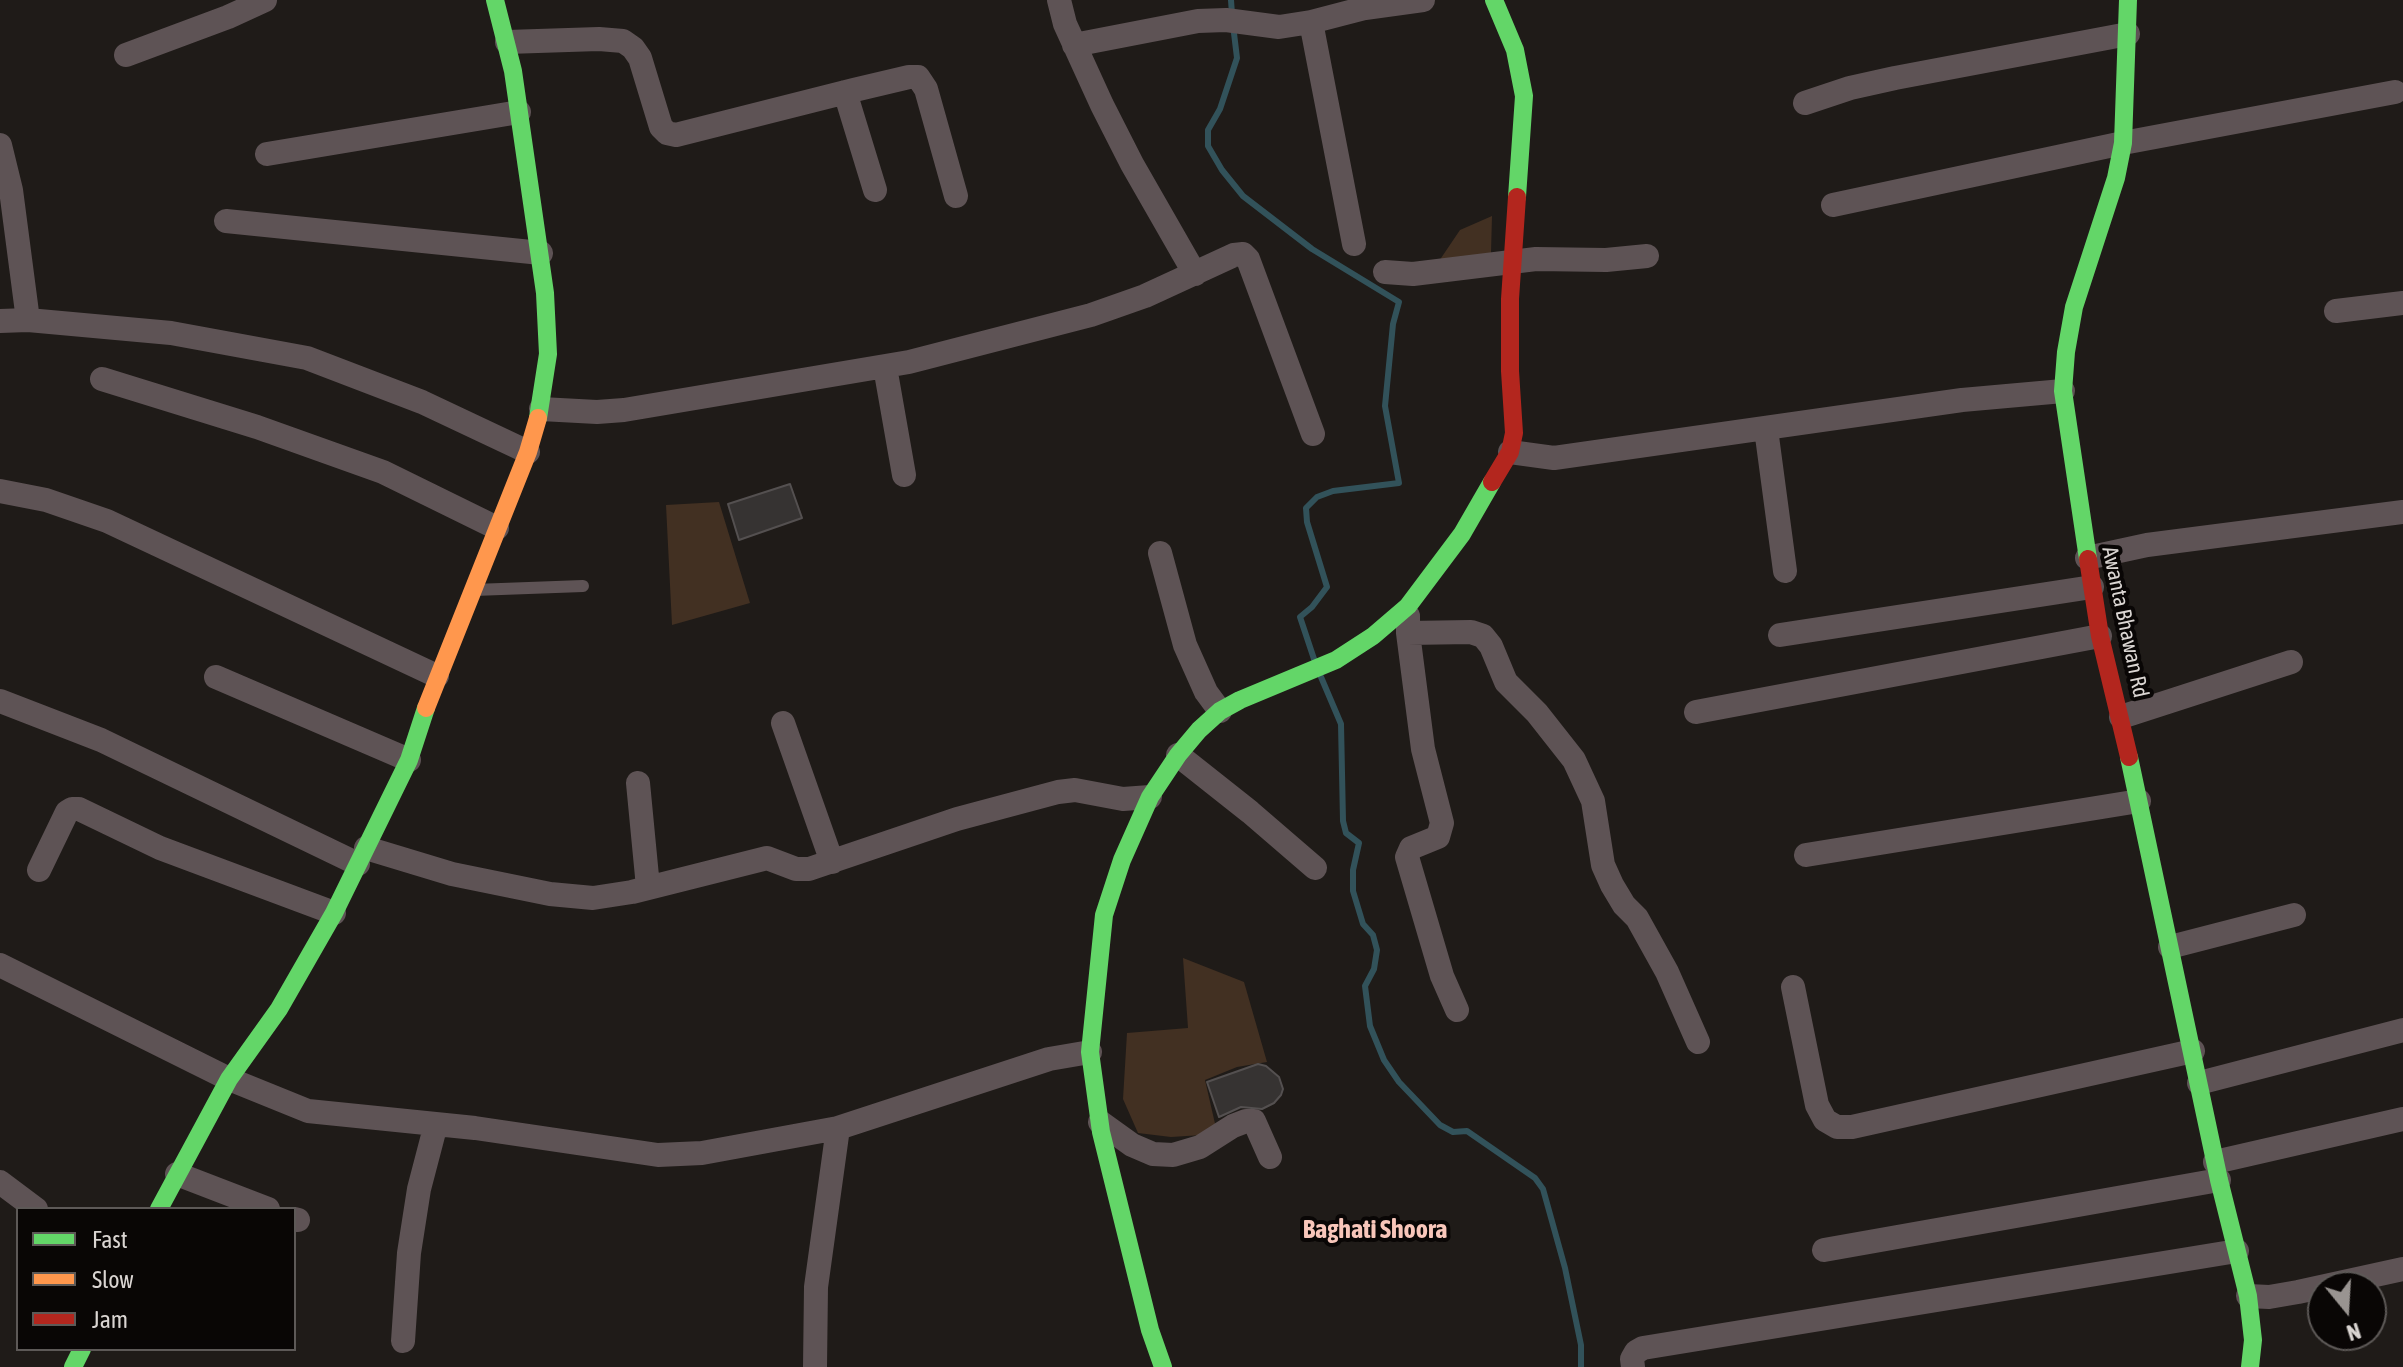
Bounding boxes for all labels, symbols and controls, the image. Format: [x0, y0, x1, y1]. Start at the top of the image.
street label: Awanta Bhawan Rd [2096, 544, 2154, 700]
legend [16, 1207, 296, 1351]
district label: Baghati Shoora [1303, 1214, 1447, 1246]
text: Fast [92, 1226, 128, 1253]
text: Slow [92, 1266, 134, 1293]
north arrow [2307, 1271, 2387, 1351]
text: Jam [92, 1306, 128, 1333]
text: N [2344, 1318, 2364, 1346]

